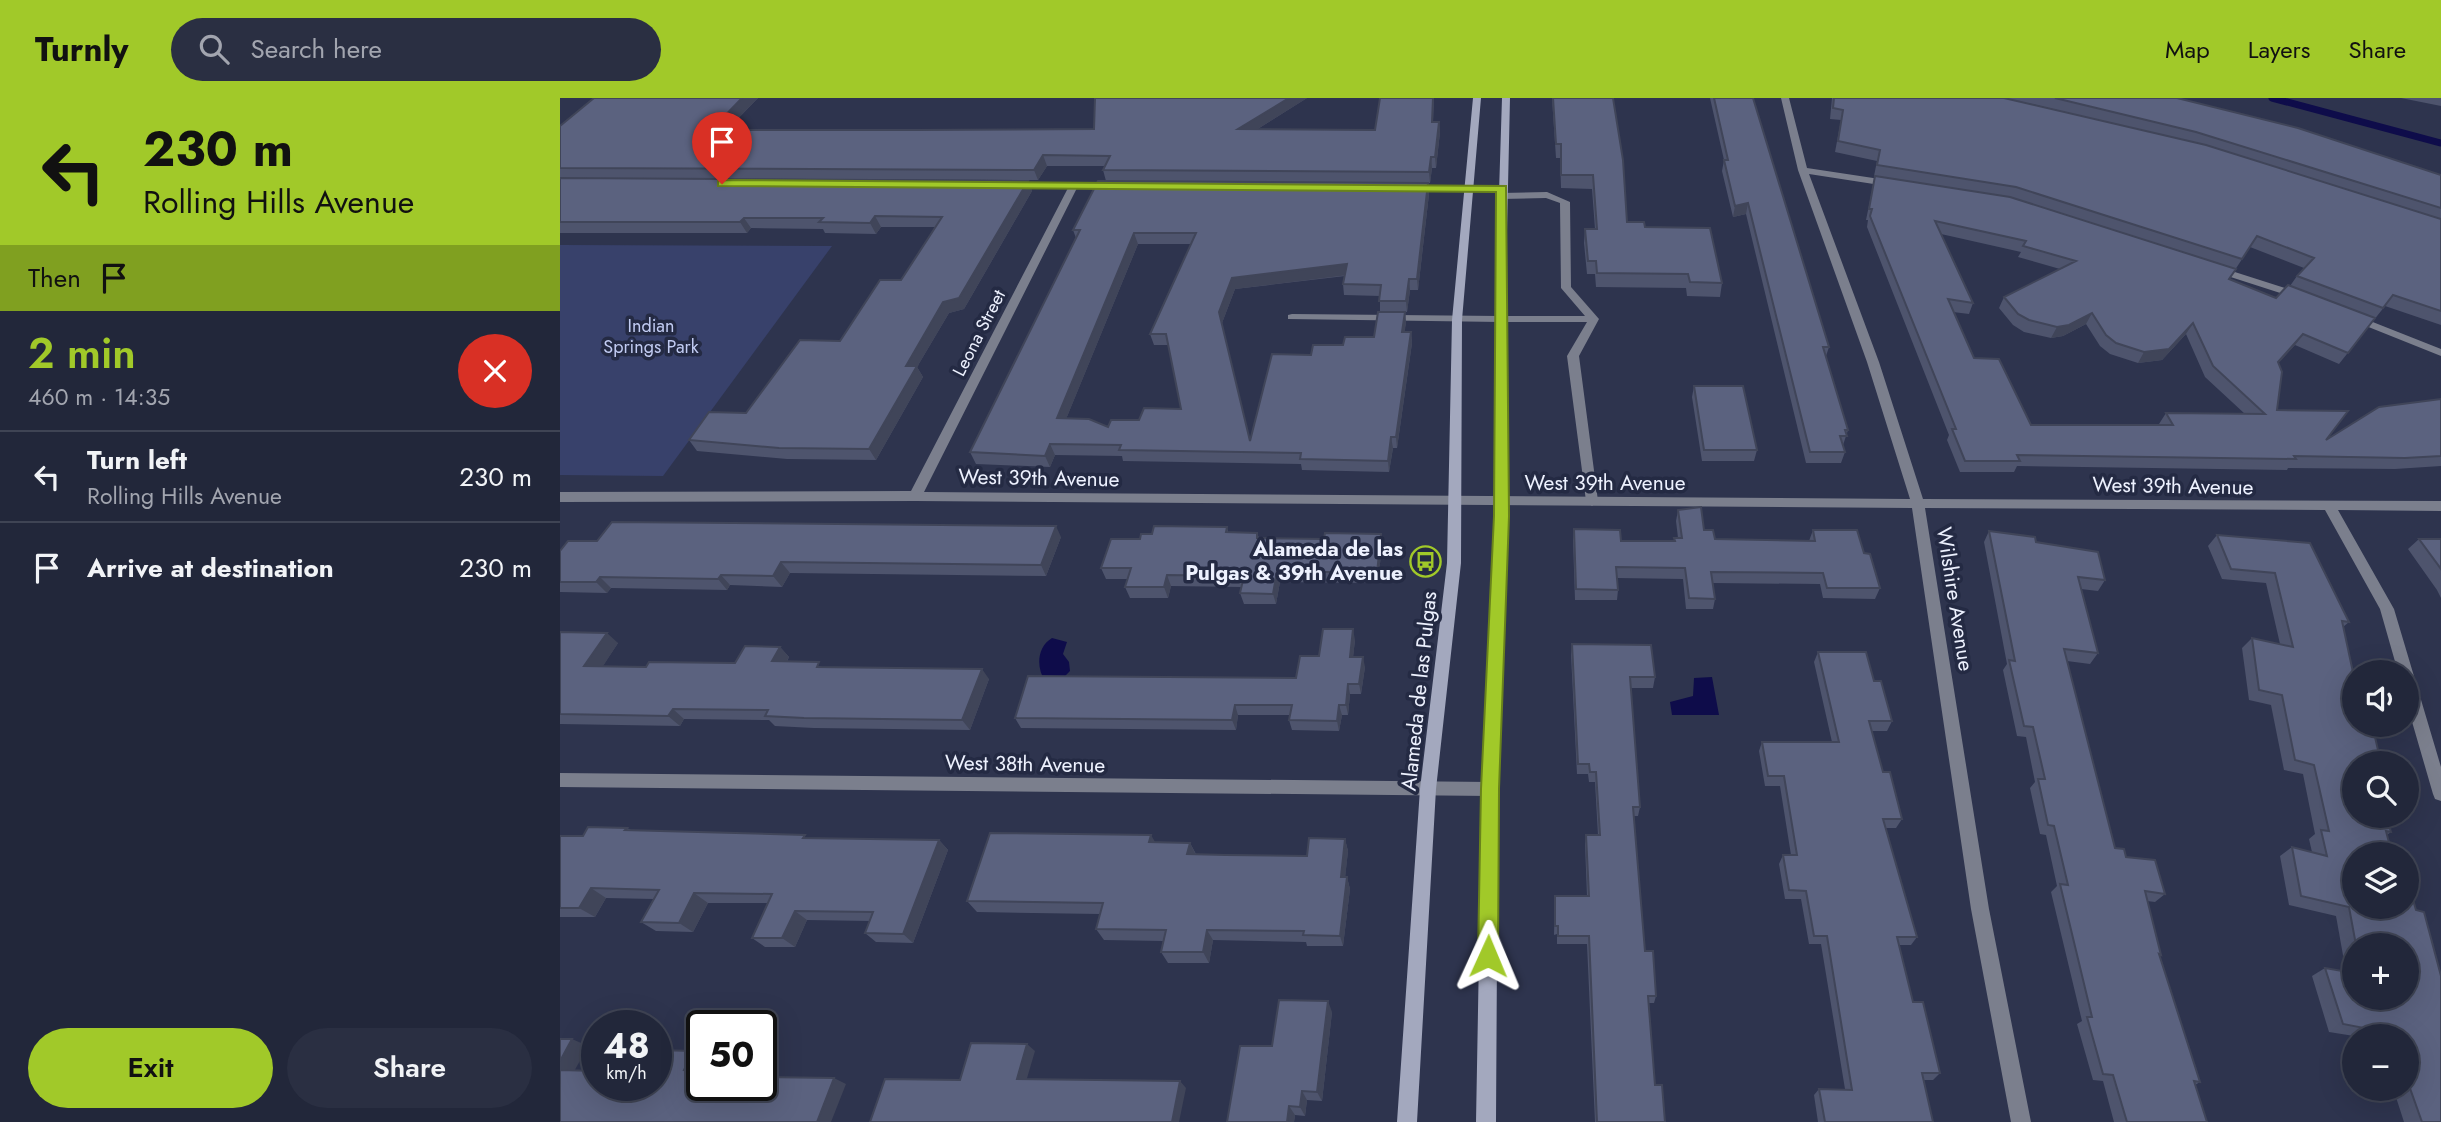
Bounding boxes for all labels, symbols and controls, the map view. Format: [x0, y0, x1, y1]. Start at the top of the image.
search box [171, 18, 661, 81]
text: Turnly [35, 26, 129, 73]
icon: search [195, 30, 233, 68]
text: Search here [251, 30, 382, 68]
text: Map [2165, 32, 2210, 67]
text: Layers [2248, 32, 2310, 67]
text: Share [2348, 32, 2406, 67]
pin [692, 112, 752, 184]
text: 230 m [143, 114, 293, 184]
icon: arrive [703, 123, 741, 161]
icon: left [28, 126, 119, 217]
text: Rolling Hills Avenue [143, 179, 414, 225]
text: Then [28, 259, 81, 297]
icon: arrive [95, 259, 133, 297]
street label: Leona Street [946, 285, 1012, 381]
park label: Indian Springs Park [603, 313, 699, 360]
text: 2 min [28, 323, 136, 384]
button: close [458, 334, 532, 408]
text: 460 m · 14:35 [28, 380, 170, 414]
text: Turn left [87, 441, 187, 479]
icon: left [28, 458, 66, 496]
text: 230 m [459, 458, 532, 496]
street label: West 39th Avenue [958, 462, 1120, 494]
street label: West 39th Avenue [1524, 468, 1686, 498]
street label: West 39th Avenue [2092, 470, 2254, 502]
text: Rolling Hills Avenue [87, 479, 282, 513]
street label: Wilshire Avenue [1929, 525, 1981, 673]
place label: Alameda de las Pulgas & 39th Avenue [1185, 534, 1403, 588]
bus stop icon: Alameda de las Pulgas & 39th Avenue [1409, 544, 1443, 578]
icon: arrive [28, 549, 66, 587]
text: Arrive at destination [87, 549, 334, 587]
text: 230 m [459, 549, 532, 587]
street label: Alameda de las Pulgas [1394, 590, 1444, 792]
map controls [2342, 660, 2419, 1101]
button: sound [2342, 660, 2419, 737]
street label: West 38th Avenue [945, 748, 1106, 780]
button: search [2342, 751, 2419, 828]
button: layers [2342, 842, 2419, 919]
position arrow [1451, 919, 1525, 993]
button: + [2342, 933, 2419, 1010]
speed limit sign: 50 [686, 1010, 777, 1101]
text: 48 [603, 1021, 650, 1071]
button: − [2342, 1024, 2419, 1101]
button: Exit [28, 1028, 273, 1108]
button: Share [287, 1028, 532, 1108]
text: km/h [606, 1060, 647, 1086]

